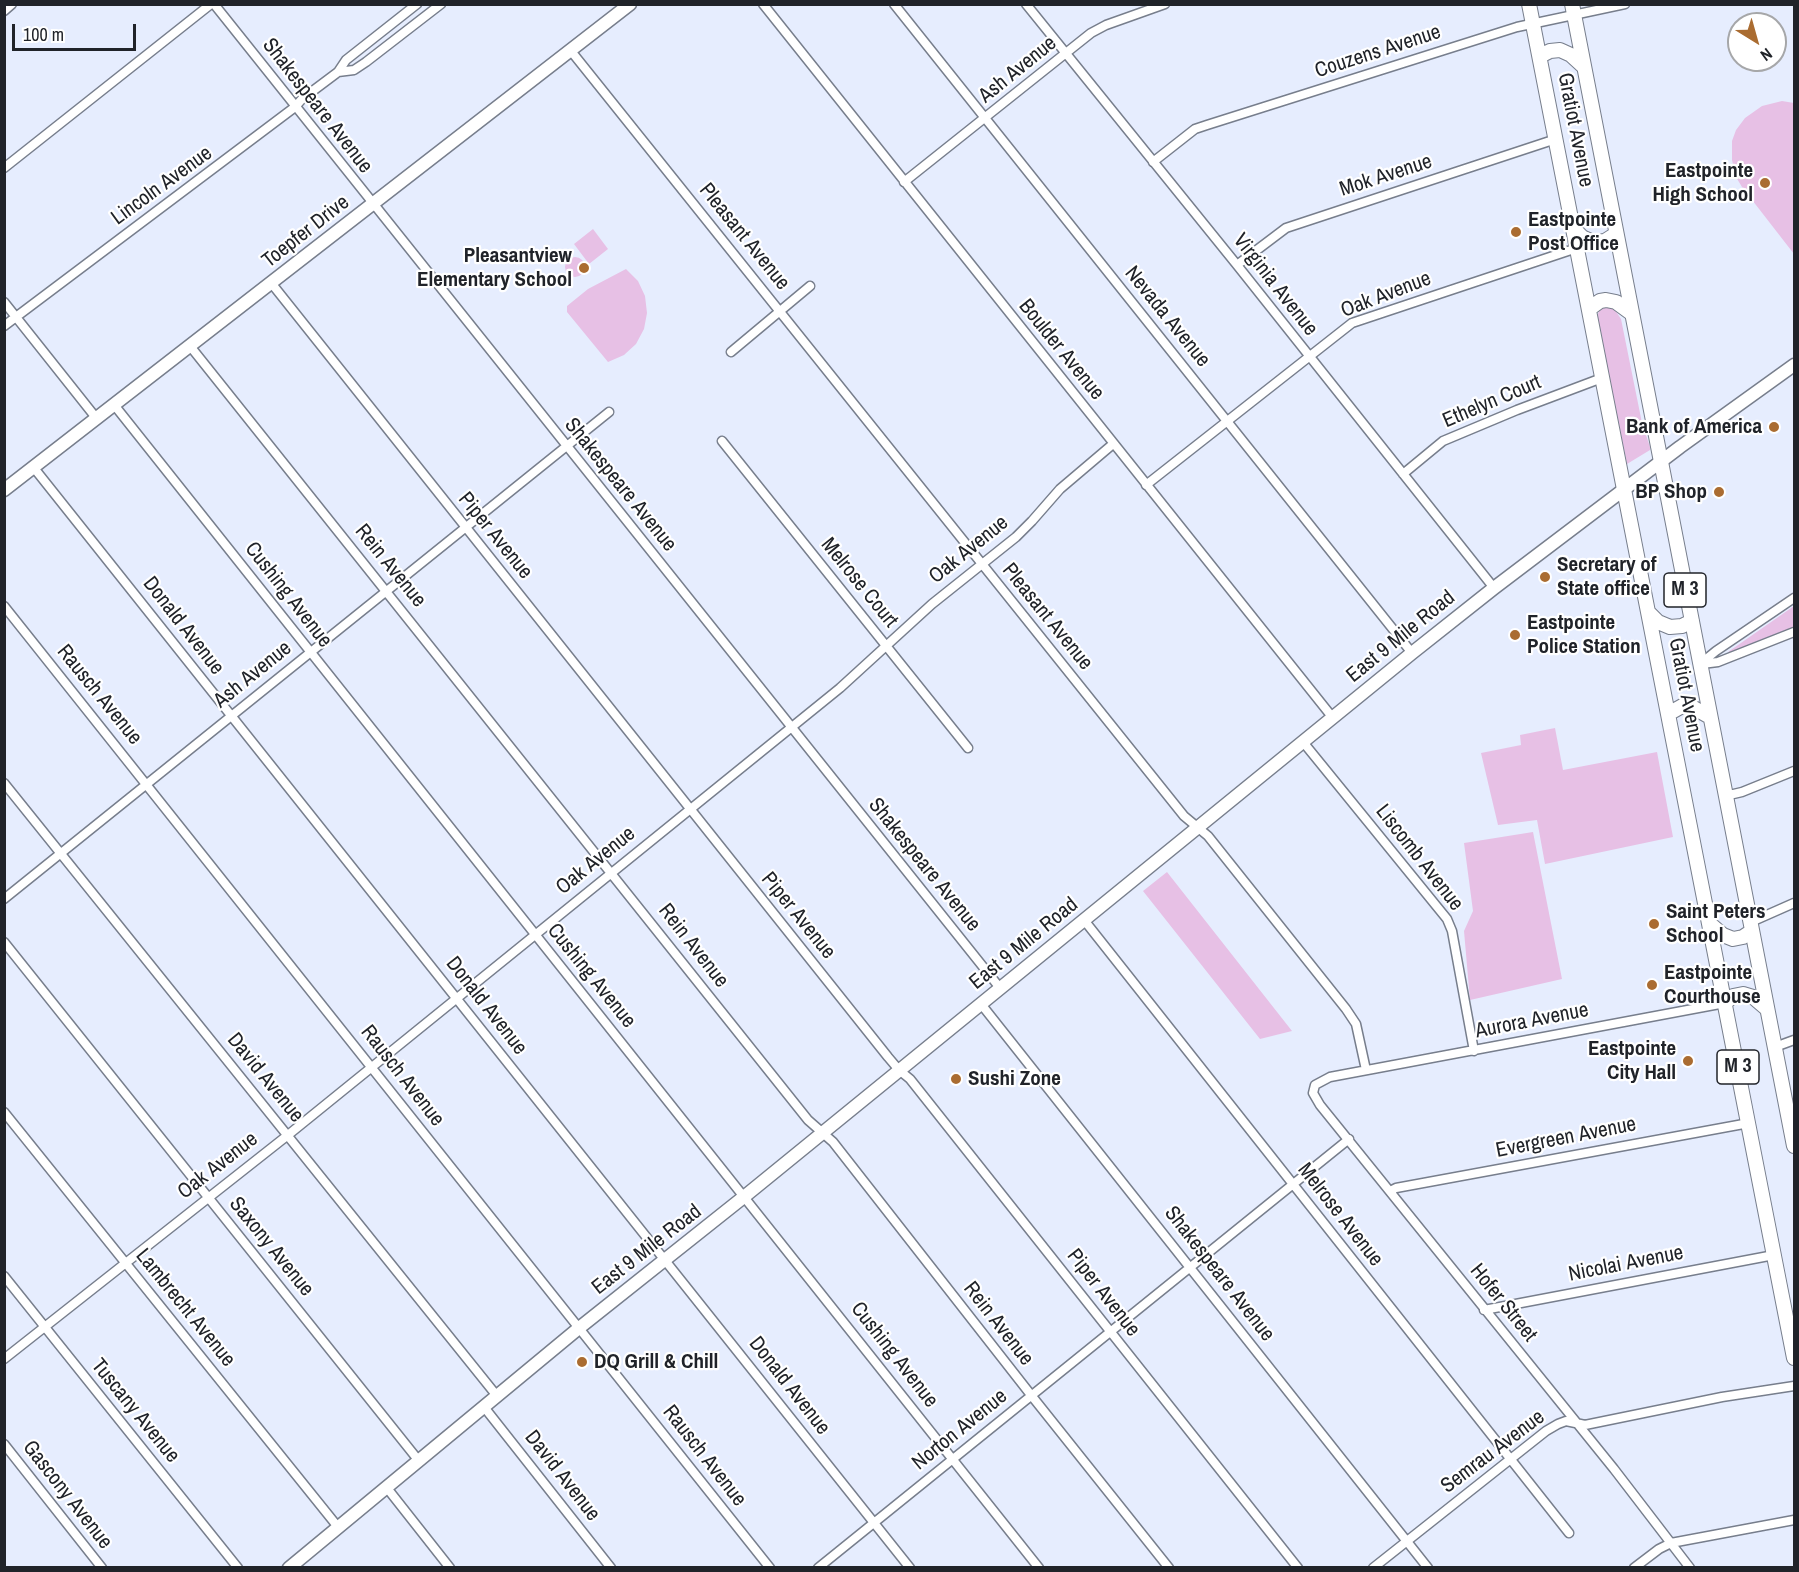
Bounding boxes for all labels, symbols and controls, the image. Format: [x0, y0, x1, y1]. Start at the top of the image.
scale bar [15, 12, 140, 50]
north arrow [1727, 12, 1787, 72]
street label: Couzens Avenue [1312, 20, 1444, 84]
text: 100 m [23, 22, 64, 47]
street label: Ash Avenue [974, 31, 1062, 109]
street label: Shakespeare Avenue [256, 33, 378, 179]
text: N [1756, 43, 1777, 66]
street label: Gratiot Avenue [1552, 71, 1598, 189]
street label: Lincoln Avenue [107, 141, 217, 231]
street label: Mok Avenue [1337, 149, 1435, 203]
place label: Eastpointe High School [1653, 158, 1753, 208]
marker: Eastpointe High School [1758, 176, 1772, 190]
street label: Pleasant Avenue [693, 179, 795, 295]
street label: Toepfer Drive [258, 190, 354, 274]
place label: Eastpointe Post Office [1528, 207, 1619, 257]
marker: Eastpointe Post Office [1509, 225, 1523, 239]
street label: Virginia Avenue [1227, 229, 1323, 341]
place label: Pleasantview Elementary School [417, 243, 572, 293]
marker: Pleasantview Elementary School [577, 261, 591, 275]
street label: Nevada Avenue [1119, 262, 1215, 372]
street label: Oak Avenue [1337, 266, 1435, 324]
street label: Boulder Avenue [1013, 295, 1109, 405]
street label: Ethelyn Court [1439, 370, 1545, 434]
street label: Shakespeare Avenue [558, 413, 682, 557]
place label: Bank of America [1626, 414, 1762, 440]
marker: Bank of America [1767, 420, 1781, 434]
place label: BP Shop [1635, 479, 1707, 505]
marker: BP Shop [1712, 485, 1726, 499]
street label: Piper Avenue [452, 488, 538, 584]
street label: Oak Avenue [924, 510, 1014, 590]
street label: Rein Avenue [349, 519, 431, 613]
street label: Melrose Court [815, 533, 903, 633]
street label: Cushing Avenue [239, 537, 337, 653]
place label: Secretary of State office [1557, 552, 1657, 602]
street label: Pleasant Avenue [996, 559, 1098, 675]
marker: Secretary of State office [1538, 570, 1552, 584]
street label: Donald Avenue [137, 572, 229, 680]
road number: M 3 [1664, 573, 1706, 607]
street label: East 9 Mile Road [1342, 586, 1460, 688]
place label: Eastpointe Police Station [1527, 610, 1641, 660]
marker: Eastpointe Police Station [1508, 628, 1522, 642]
street label: Ash Avenue [209, 636, 297, 714]
street label: Gratiot Avenue [1663, 636, 1709, 754]
street label: Rausch Avenue [51, 640, 147, 750]
street label: Shakespeare Avenue [862, 793, 986, 937]
street label: Liscomb Avenue [1370, 800, 1468, 916]
street label: Oak Avenue [551, 821, 641, 901]
street label: Piper Avenue [755, 868, 841, 964]
street label: East 9 Mile Road [965, 893, 1083, 995]
street label: Rein Avenue [653, 899, 733, 993]
place label: Saint Peters School [1666, 899, 1766, 949]
marker: Saint Peters School [1647, 917, 1661, 931]
street label: Cushing Avenue [541, 919, 641, 1033]
street label: Donald Avenue [440, 952, 532, 1060]
place label: Eastpointe Courthouse [1664, 960, 1761, 1010]
marker: Eastpointe Courthouse [1645, 978, 1659, 992]
street label: Aurora Avenue [1473, 998, 1591, 1044]
street label: Rausch Avenue [355, 1020, 449, 1132]
street label: David Avenue [221, 1028, 309, 1128]
place label: Eastpointe City Hall [1588, 1036, 1676, 1086]
road number: M 3 [1717, 1050, 1759, 1084]
marker: Eastpointe City Hall [1681, 1054, 1695, 1068]
place label: Sushi Zone [968, 1066, 1061, 1092]
marker: Sushi Zone [949, 1072, 963, 1086]
street label: Evergreen Avenue [1494, 1112, 1638, 1164]
street label: Oak Avenue [173, 1127, 263, 1205]
street label: Melrose Avenue [1292, 1158, 1388, 1272]
street label: Saxony Avenue [223, 1192, 319, 1302]
street label: East 9 Mile Road [587, 1199, 707, 1301]
street label: Shakespeare Avenue [1158, 1201, 1280, 1347]
street label: Nicolai Avenue [1566, 1241, 1686, 1287]
street label: Lambrecht Avenue [130, 1244, 240, 1372]
street label: Piper Avenue [1061, 1244, 1145, 1342]
street label: Hofer Street [1464, 1259, 1542, 1347]
street label: Rein Avenue [958, 1277, 1038, 1371]
street label: Cushing Avenue [845, 1297, 943, 1413]
street label: Donald Avenue [743, 1332, 835, 1440]
place label: DQ Grill & Chill [594, 1349, 718, 1375]
street label: Tuscany Avenue [85, 1354, 185, 1468]
marker: DQ Grill & Chill [575, 1355, 589, 1369]
street label: Norton Avenue [908, 1384, 1012, 1476]
street label: Rausch Avenue [657, 1400, 751, 1512]
street label: Semrau Avenue [1436, 1405, 1550, 1499]
street label: David Avenue [519, 1426, 605, 1526]
street label: Gascony Avenue [17, 1436, 117, 1554]

